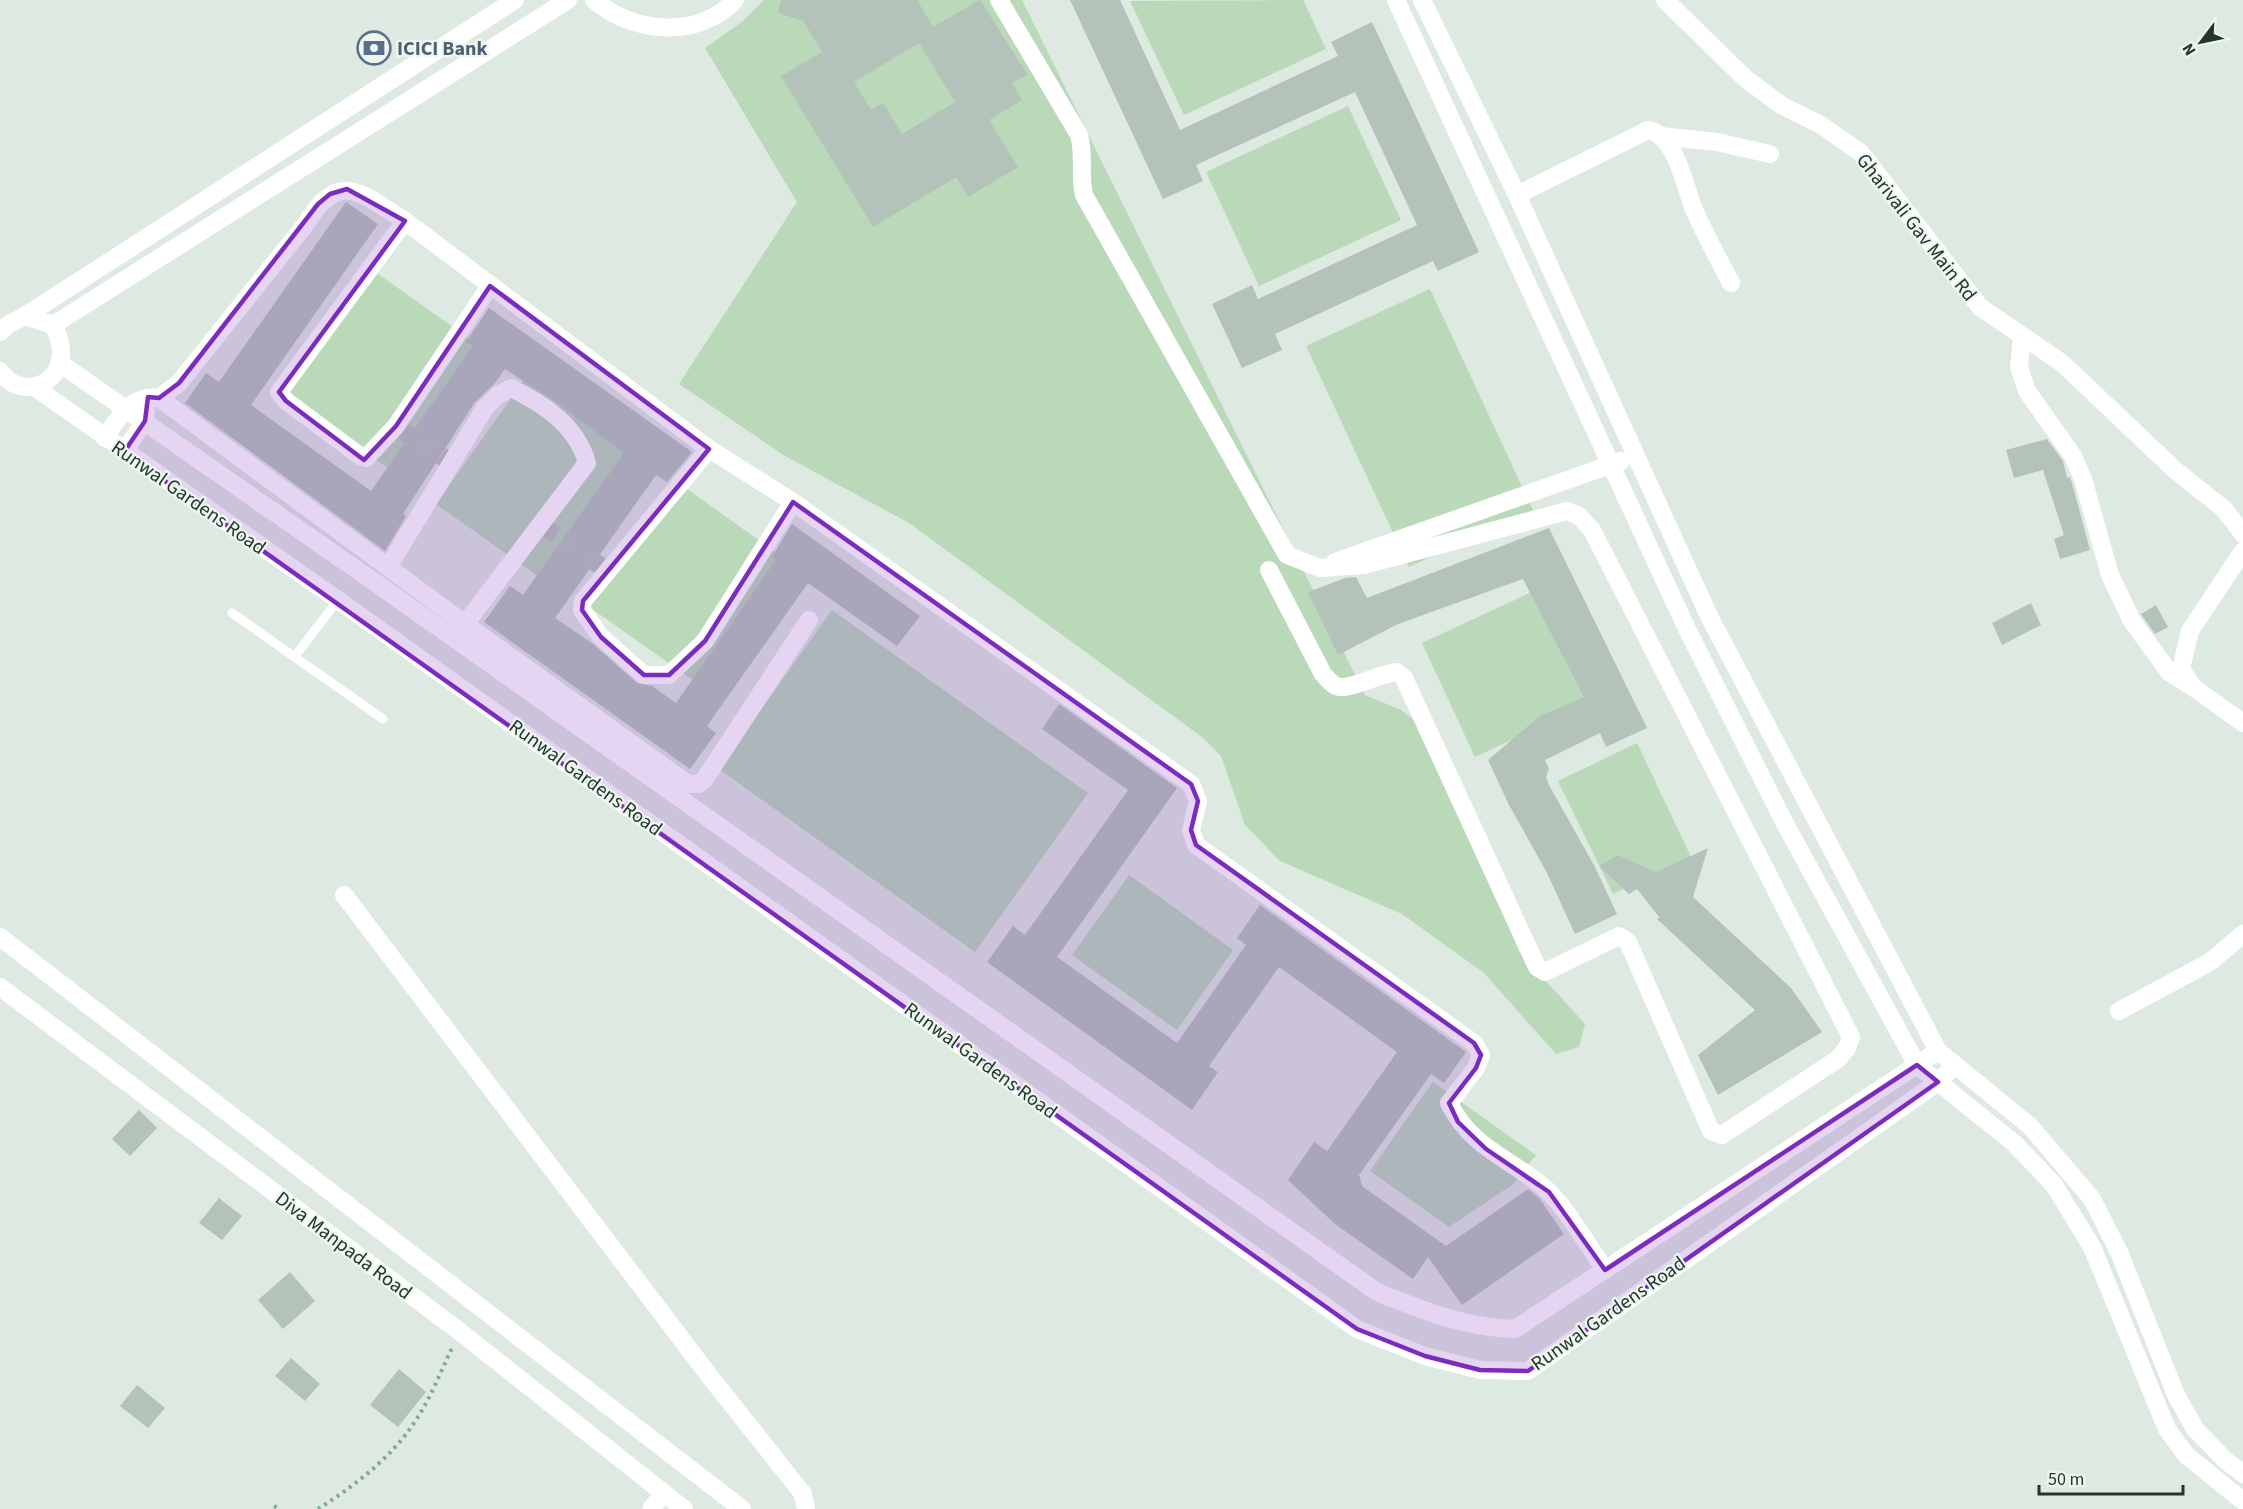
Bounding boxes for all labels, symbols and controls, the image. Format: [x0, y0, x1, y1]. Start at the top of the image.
north arrow [2171, 12, 2231, 72]
bank icon: ICICI Bank [356, 30, 392, 66]
place label: ICICI Bank [397, 35, 487, 63]
text: N [2177, 39, 2201, 60]
street label: Gharivali Gav Main Rd [1850, 148, 1983, 307]
street label: Runwal Gardens Road [105, 434, 271, 562]
street label: Runwal Gardens Road [503, 713, 668, 843]
street label: Runwal Gardens Road [898, 996, 1063, 1126]
street label: Diva Manpada Road [269, 1185, 418, 1307]
street label: Runwal Gardens Road [1526, 1250, 1692, 1378]
scale bar [2039, 1458, 2183, 1496]
text: 50 m [2048, 1467, 2084, 1492]

